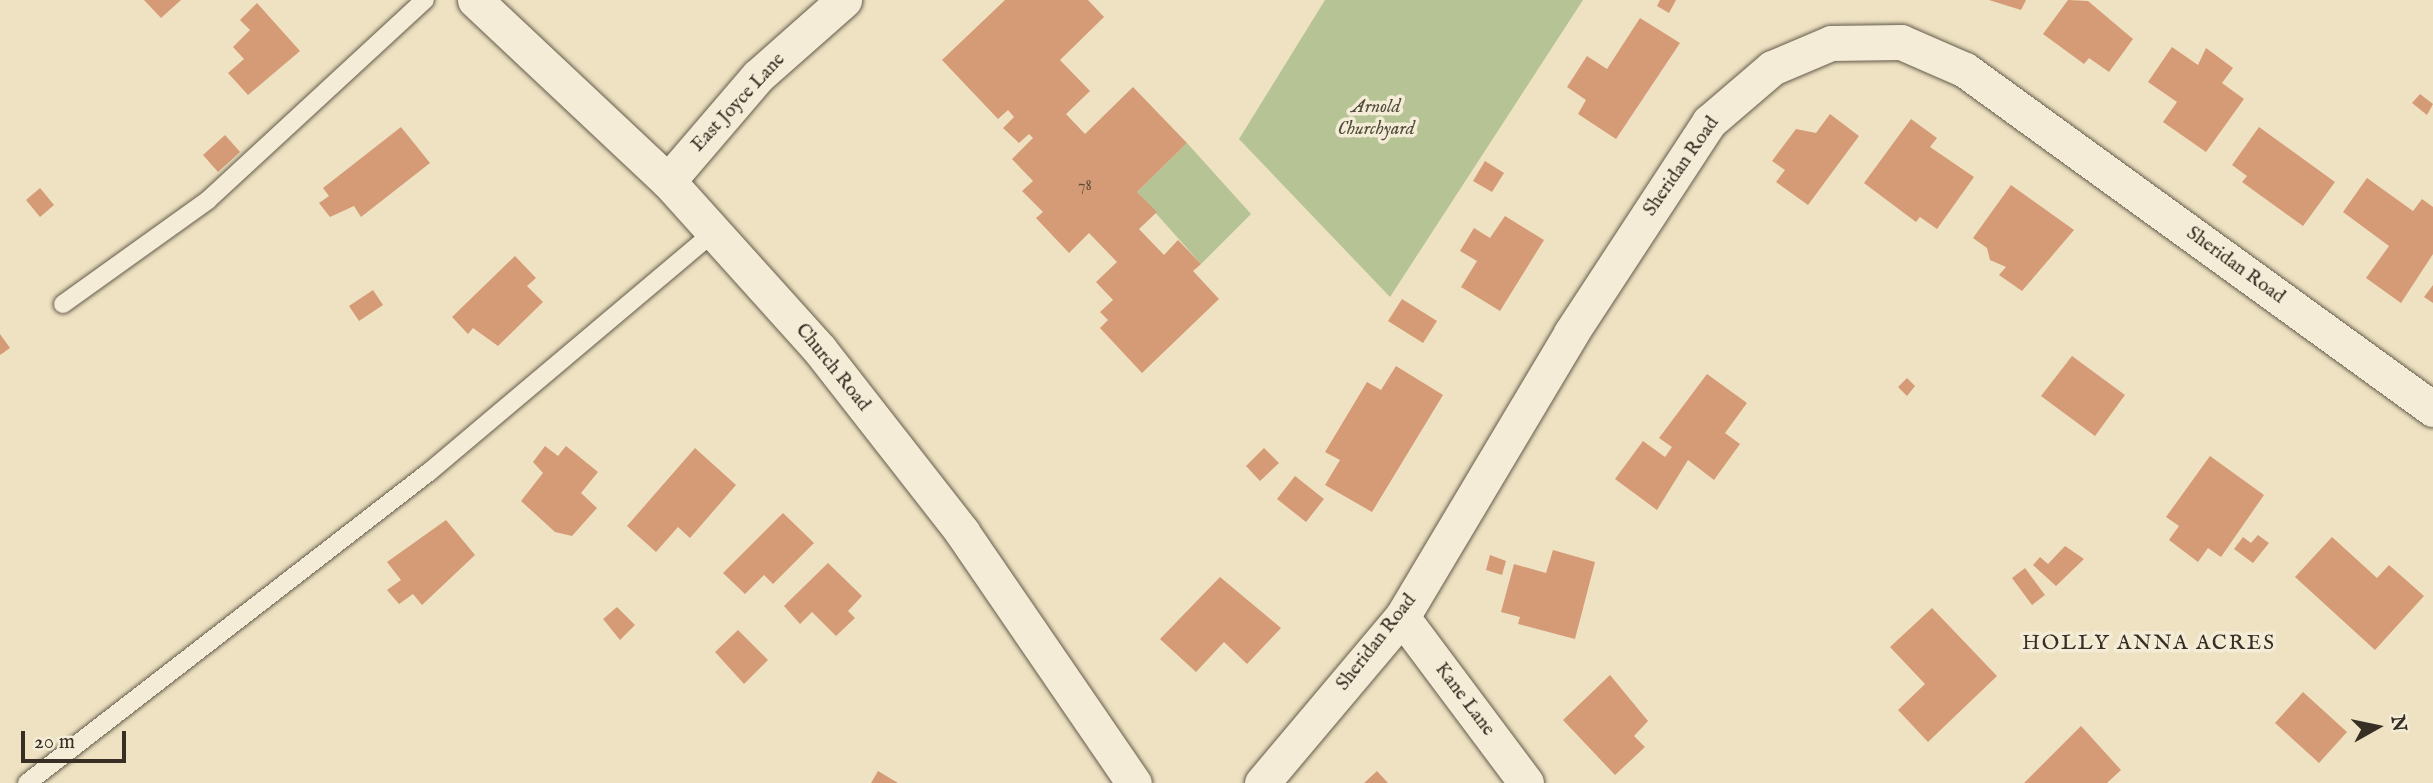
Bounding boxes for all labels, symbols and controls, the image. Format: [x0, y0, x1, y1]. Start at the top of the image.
street label: East Joyce Lane [687, 49, 791, 157]
park label: Arnold Churchyard [1337, 97, 1415, 141]
street label: Sheridan Road [1639, 113, 1725, 221]
house number: 78 [1078, 176, 1092, 196]
street label: Sheridan Road [2181, 223, 2289, 309]
street label: Church Road [790, 320, 874, 416]
street label: Sheridan Road [1332, 590, 1422, 696]
district label: HOLLY ANNA ACRES [2024, 631, 2274, 657]
street label: Kane Lane [1429, 659, 1499, 741]
north arrow [2342, 692, 2412, 762]
text: N [2385, 714, 2411, 734]
scale bar [24, 716, 130, 760]
text: 20 m [34, 729, 75, 756]

